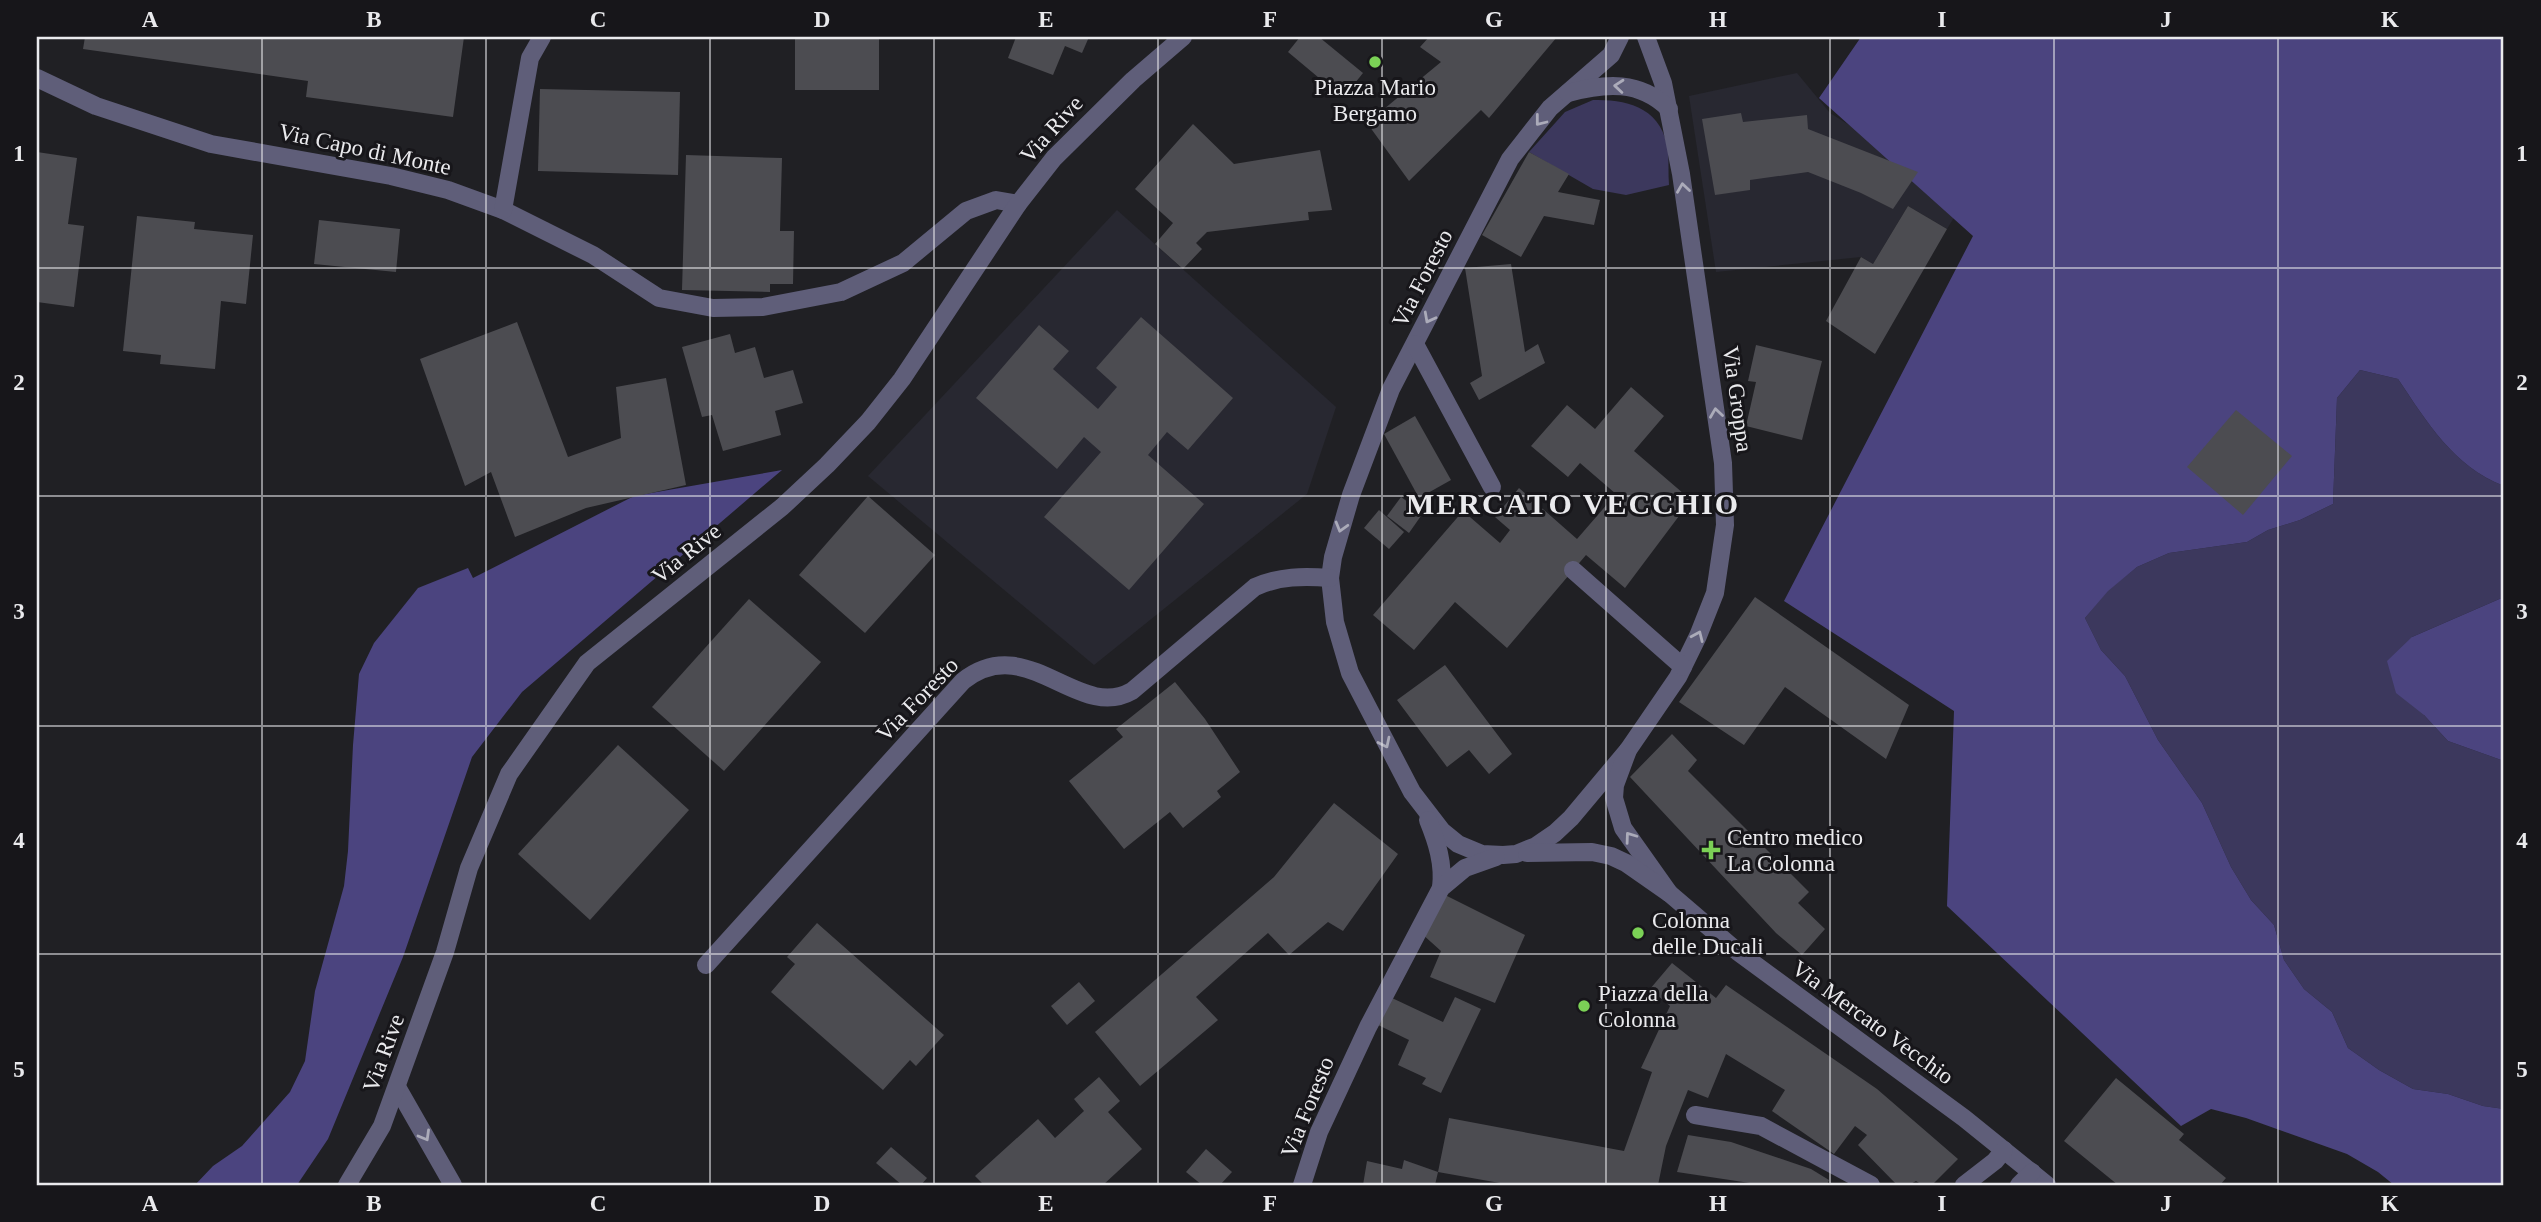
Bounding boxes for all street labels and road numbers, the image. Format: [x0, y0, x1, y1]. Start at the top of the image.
street label: Via Rive [1015, 91, 1088, 168]
street label: Via Capo di Monte [276, 119, 453, 180]
street label: Via Foresto [1387, 225, 1458, 331]
street label: Via Groppa [1718, 345, 1757, 454]
street label: Via Rive [647, 518, 726, 589]
street label: Via Foresto [871, 652, 963, 746]
street label: Via Mercato Vecchio [1787, 955, 1958, 1089]
street label: Via Rive [358, 1011, 409, 1096]
street label: Via Foresto [1276, 1053, 1339, 1161]

